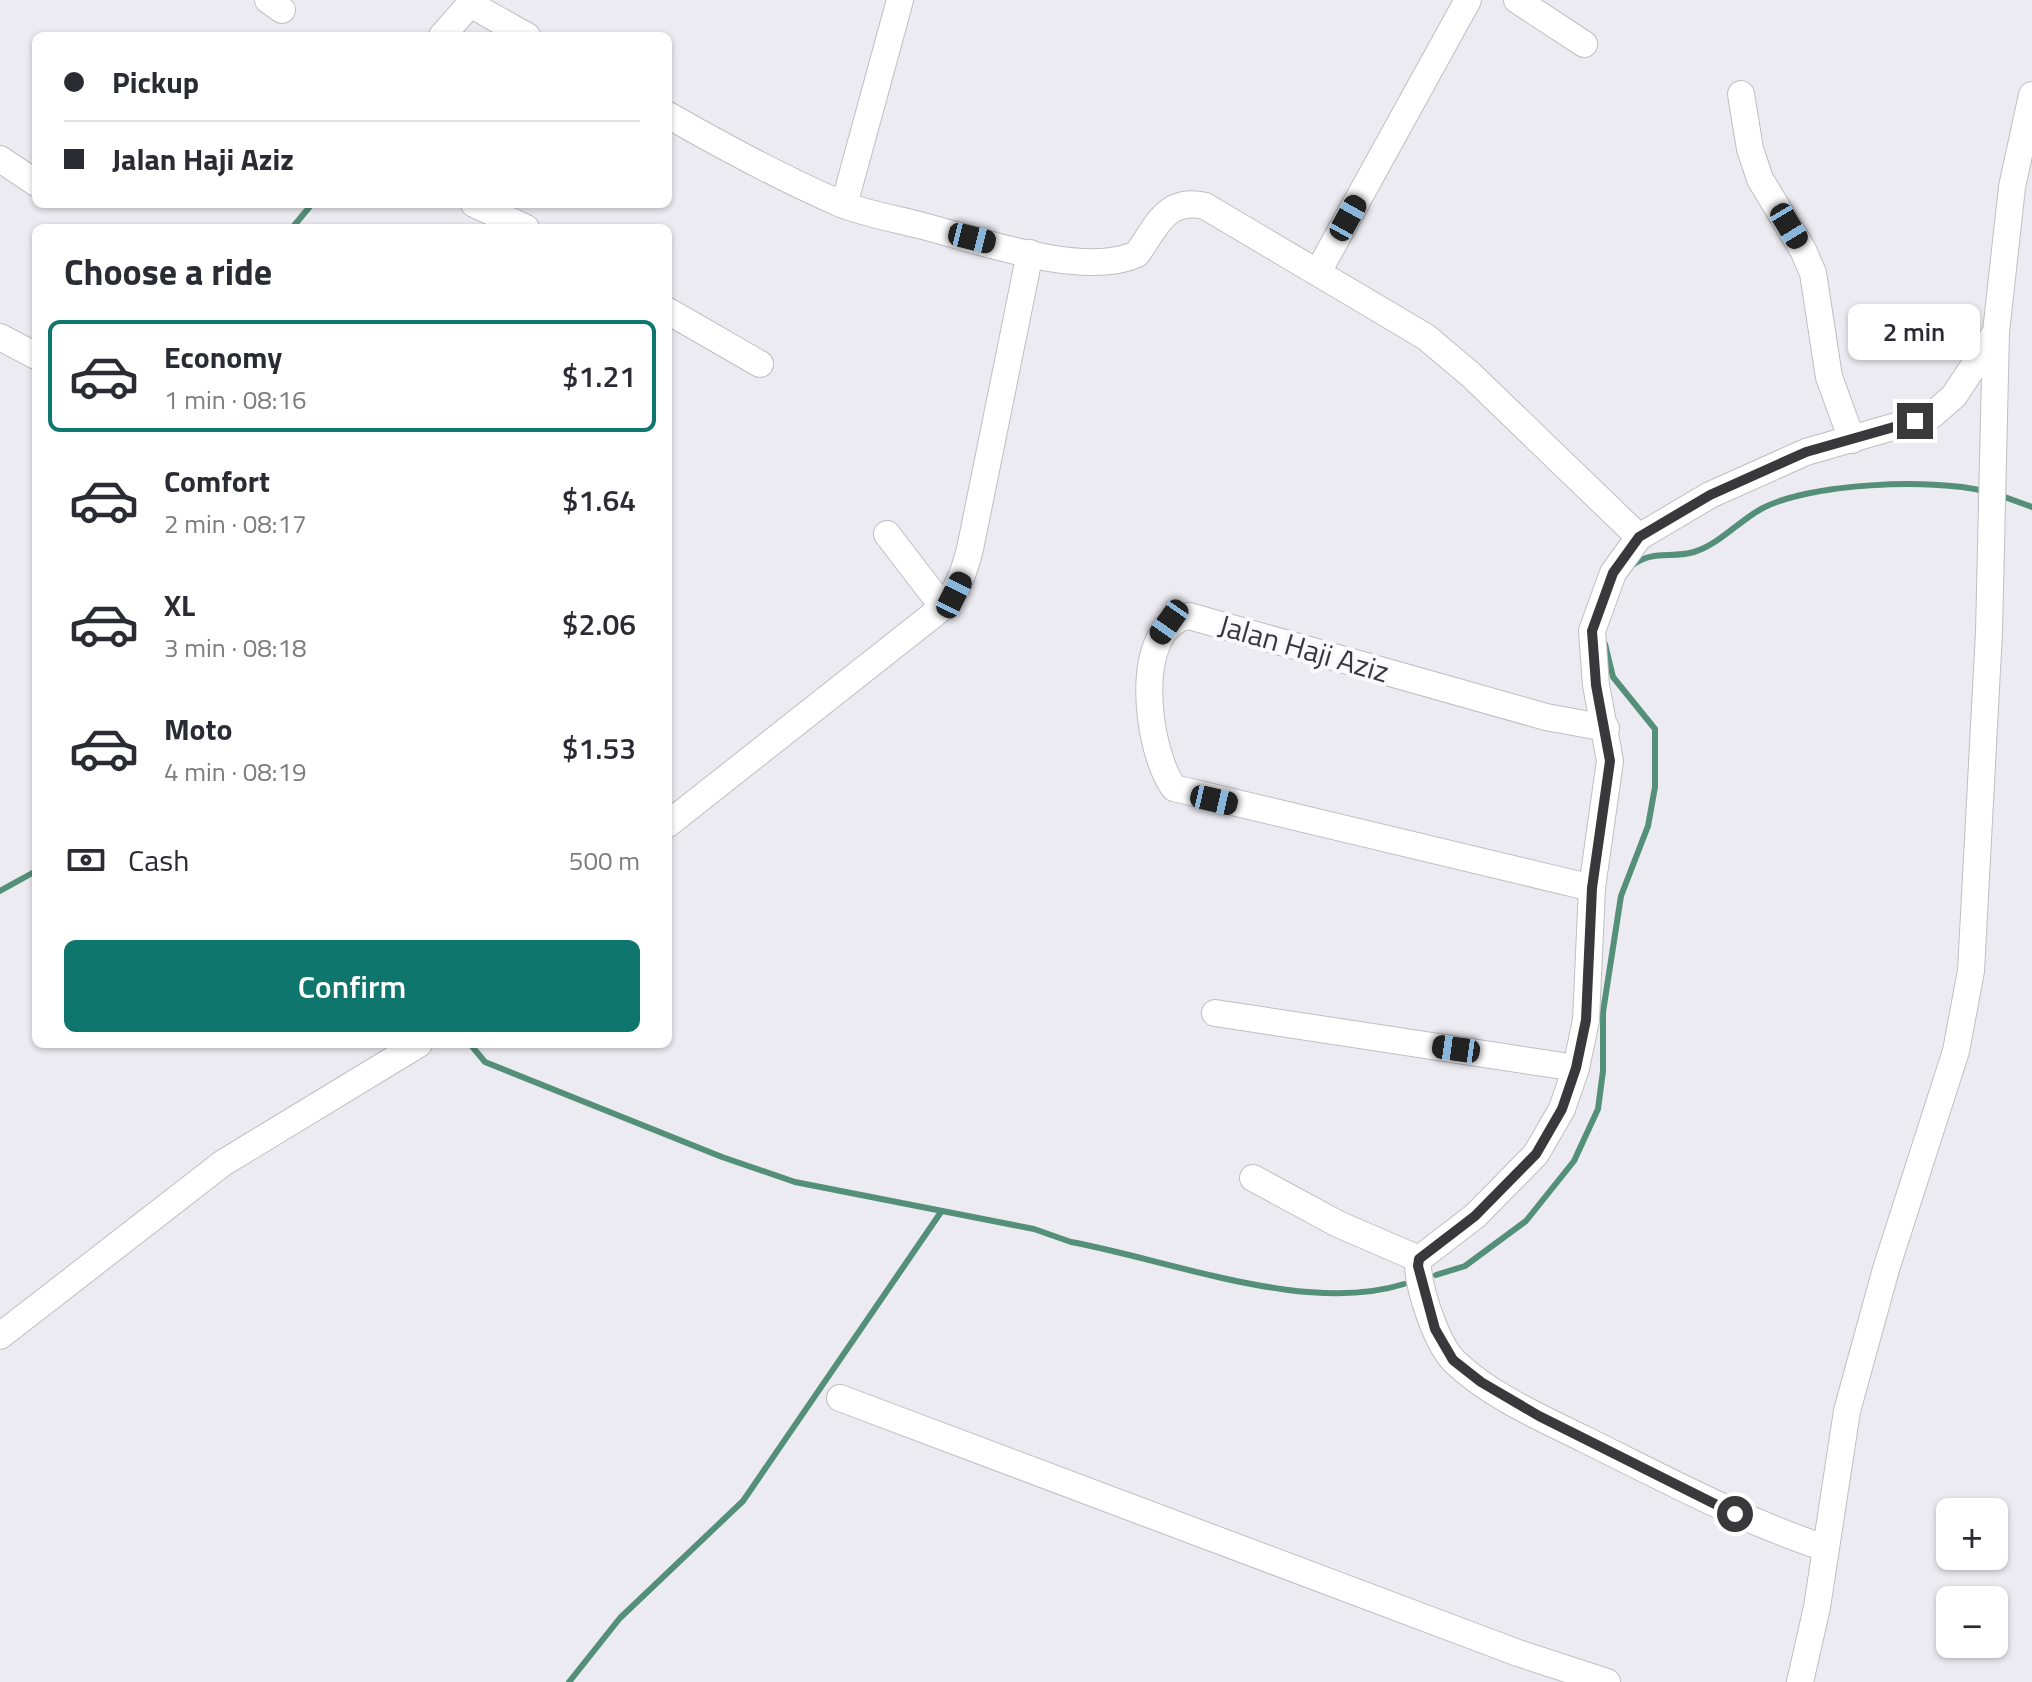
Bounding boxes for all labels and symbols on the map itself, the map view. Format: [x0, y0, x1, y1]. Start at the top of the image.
car [1326, 191, 1370, 245]
car [1766, 199, 1812, 253]
car [946, 221, 998, 255]
callout: 2 min [1849, 305, 1981, 361]
route end [1897, 403, 1933, 439]
car [933, 568, 975, 622]
car [1145, 595, 1193, 649]
street label: Jalan Haji Aziz [1213, 602, 1395, 694]
car [1188, 783, 1240, 817]
car [1431, 1034, 1481, 1064]
route start [1717, 1496, 1753, 1532]

